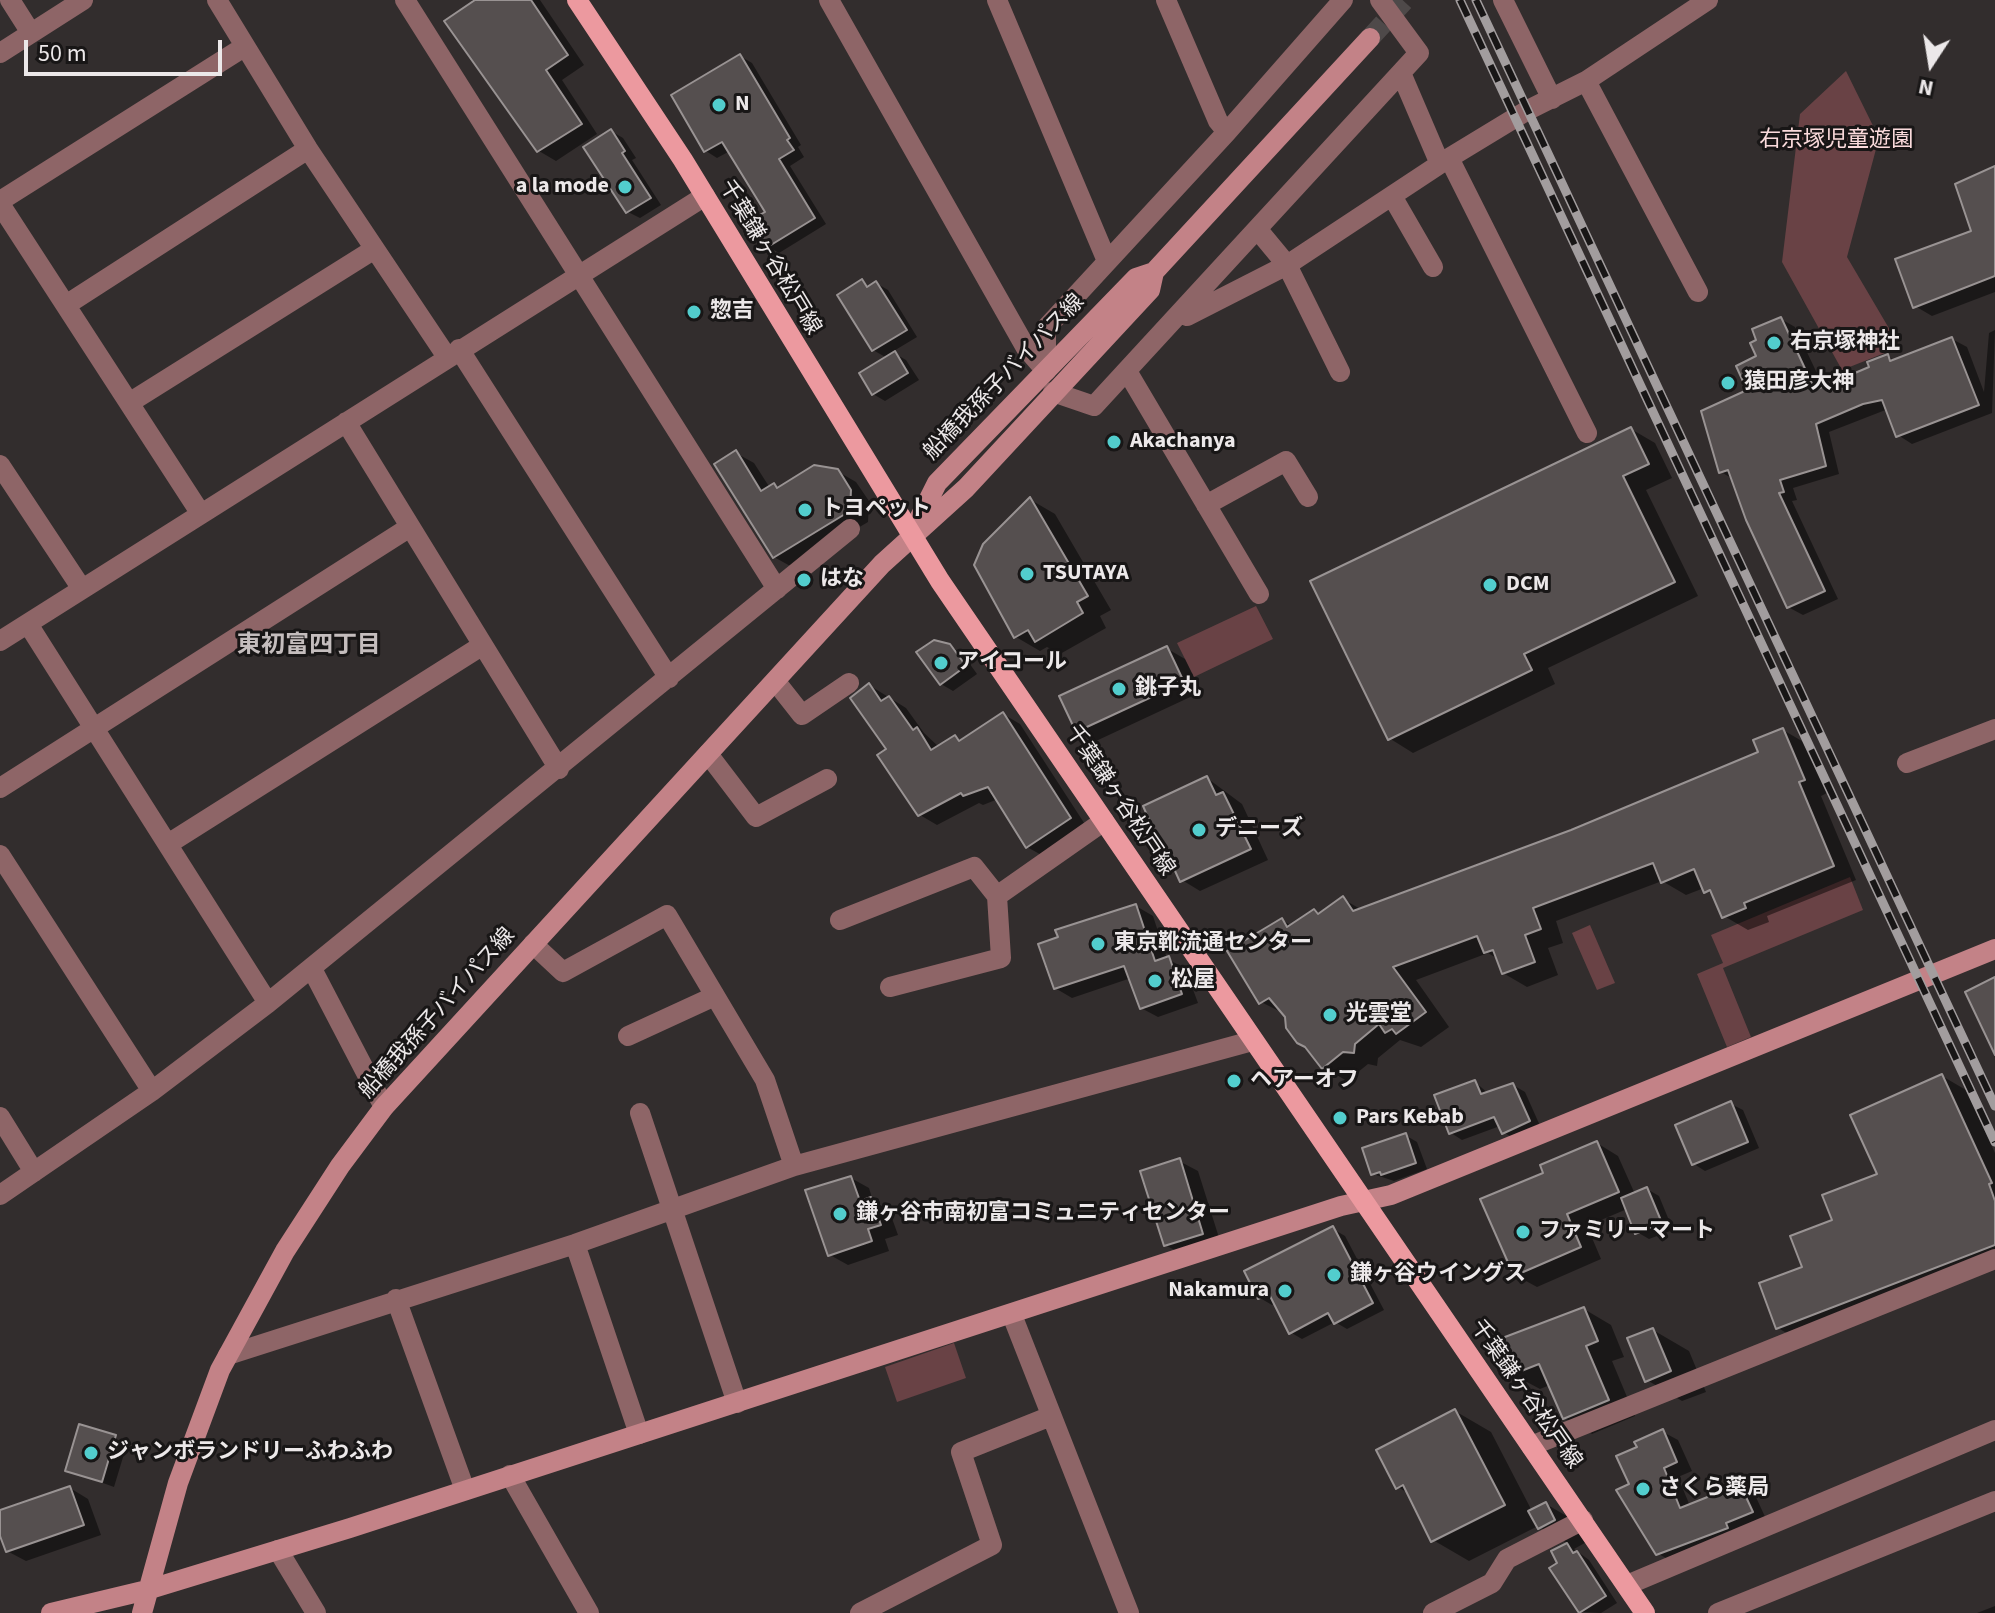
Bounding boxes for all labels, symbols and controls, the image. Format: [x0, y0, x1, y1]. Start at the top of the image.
scale bar [28, 24, 226, 74]
north arrow [1891, 24, 1971, 104]
text: 50 m [38, 36, 87, 71]
text: N [1916, 70, 1937, 105]
place label: N [735, 92, 750, 118]
marker: N [710, 96, 728, 114]
park label: 右京塚児童遊園 [1759, 128, 1913, 154]
place label: a la mode [516, 174, 609, 200]
street label: 千葉鎌ヶ谷松戸線 [712, 176, 826, 340]
marker: a la mode [616, 178, 634, 196]
street label: 船橋我孫子バイパス線 [919, 290, 1091, 466]
place label: 惣吉 [710, 299, 754, 325]
marker: 惣吉 [685, 303, 703, 321]
place label: 右京塚神社 [1790, 330, 1900, 356]
marker: 右京塚神社 [1765, 334, 1783, 352]
place label: 猿田彦大神 [1744, 370, 1854, 396]
marker: 猿田彦大神 [1719, 374, 1737, 392]
place label: Akachanya [1130, 429, 1236, 455]
marker: Akachanya [1105, 433, 1123, 451]
place label: トヨペット [821, 497, 931, 523]
marker: トヨペット [796, 501, 814, 519]
place label: TSUTAYA [1043, 561, 1129, 587]
marker: TSUTAYA [1018, 565, 1036, 583]
place label: はな [820, 567, 864, 593]
marker: はな [795, 571, 813, 589]
place label: DCM [1506, 572, 1550, 598]
marker: DCM [1481, 576, 1499, 594]
district label: 東初富四丁目 [237, 633, 381, 661]
place label: アイコール [957, 650, 1067, 676]
marker: アイコール [932, 654, 950, 672]
place label: 銚子丸 [1135, 676, 1201, 702]
marker: 銚子丸 [1110, 680, 1128, 698]
street label: 千葉鎌ヶ谷松戸線 [1059, 721, 1179, 881]
place label: デニーズ [1215, 817, 1303, 843]
marker: デニーズ [1190, 821, 1208, 839]
street label: 船橋我孫子バイパス線 [355, 923, 521, 1105]
place label: 東京靴流通センター [1114, 931, 1312, 957]
marker: 東京靴流通センター [1089, 935, 1107, 953]
place label: 松屋 [1171, 968, 1215, 994]
marker: 松屋 [1146, 972, 1164, 990]
place label: 光雲堂 [1346, 1002, 1412, 1028]
marker: 光雲堂 [1321, 1006, 1339, 1024]
place label: ヘアーオフ [1250, 1068, 1359, 1094]
marker: ヘアーオフ [1225, 1072, 1243, 1090]
place label: Pars Kebab [1356, 1105, 1464, 1131]
marker: Pars Kebab [1331, 1109, 1349, 1127]
place label: 鎌ヶ谷市南初富コミュニティセンター [856, 1201, 1230, 1227]
marker: 鎌ヶ谷市南初富コミュニティセンター [831, 1205, 849, 1223]
place label: ファミリーマート [1539, 1219, 1715, 1245]
marker: ファミリーマート [1514, 1223, 1532, 1241]
place label: 鎌ヶ谷ウイングス [1350, 1262, 1526, 1288]
marker: 鎌ヶ谷ウイングス [1325, 1266, 1343, 1284]
place label: Nakamura [1168, 1278, 1269, 1304]
marker: Nakamura [1276, 1282, 1294, 1300]
street label: 千葉鎌ヶ谷松戸線 [1464, 1315, 1586, 1475]
place label: ジャンボランドリーふわふわ [107, 1440, 393, 1466]
marker: ジャンボランドリーふわふわ [82, 1444, 100, 1462]
place label: さくら薬局 [1659, 1476, 1769, 1502]
marker: さくら薬局 [1634, 1480, 1652, 1498]

